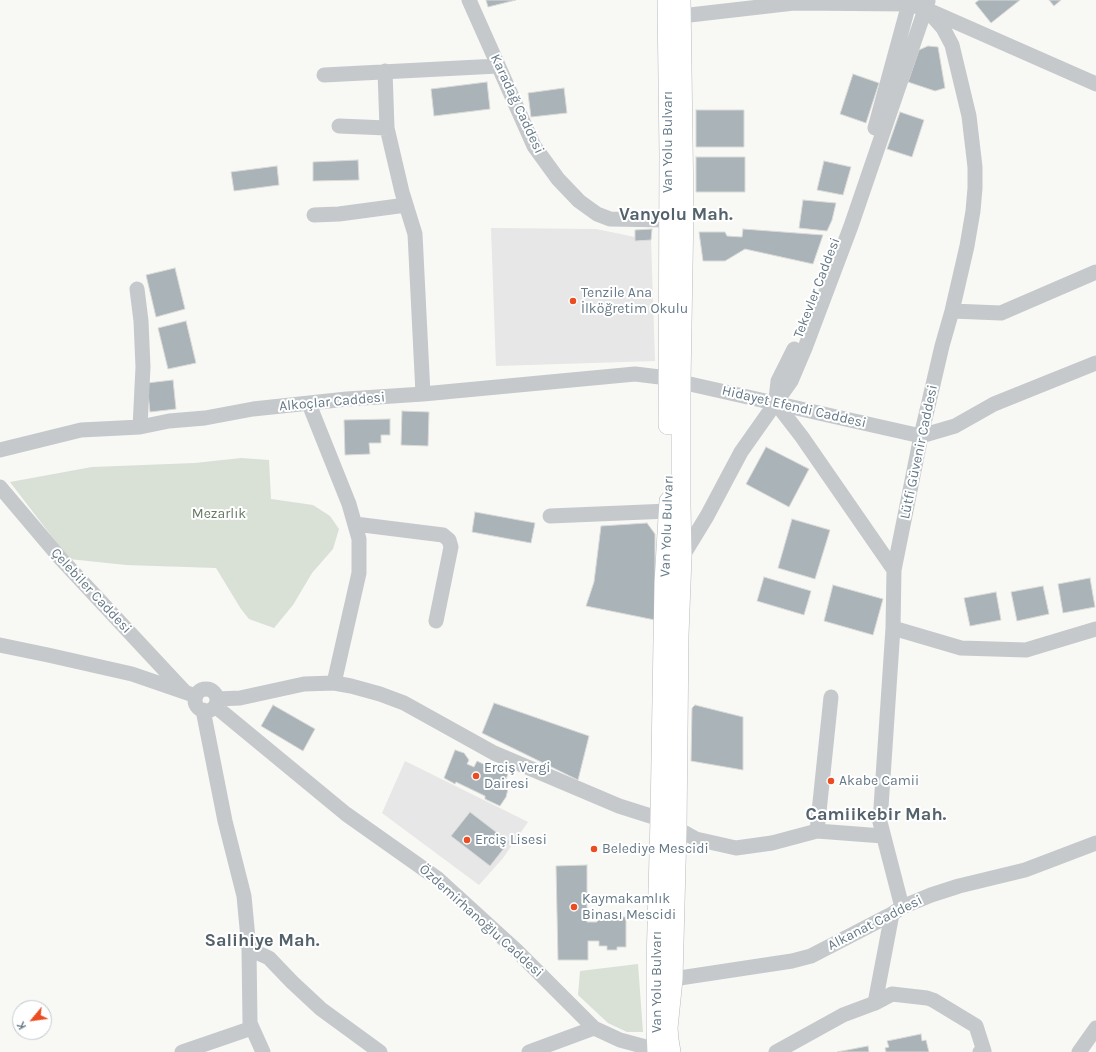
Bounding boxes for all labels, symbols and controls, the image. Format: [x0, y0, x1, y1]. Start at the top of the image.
street label: Karadağ Caddesi [487, 52, 547, 156]
street label: Van Yolu Bulvarı [660, 91, 676, 193]
district label: Vanyolu Mah. [619, 204, 733, 226]
street label: Tekevler Caddesi [790, 235, 844, 341]
place label: Tenzile Ana İlköğretim Okulu [581, 285, 688, 318]
marker: Tenzile Ana İlköğretim Okulu [568, 296, 578, 306]
street label: Hidayet Efendi Caddesi [720, 382, 868, 432]
street label: Lütfi Güvenir Caddesi [897, 383, 941, 521]
street label: Alkoçlar Caddesi [278, 389, 386, 415]
street label: Van Yolu Bulvarı [657, 475, 677, 577]
park label: Mezarlık [192, 506, 246, 522]
street label: Çelebiler Caddesi [47, 545, 135, 637]
place label: Erciş Vergi Dairesi [484, 760, 551, 792]
marker: Erciş Vergi Dairesi [471, 771, 481, 781]
place label: Akabe Camii [839, 773, 919, 789]
marker: Akabe Camii [826, 776, 836, 786]
district label: Camiikebir Mah. [806, 804, 946, 826]
place label: Erciş Lisesi [475, 832, 547, 848]
marker: Erciş Lisesi [462, 835, 472, 845]
place label: Belediye Mescidi [602, 841, 709, 857]
marker: Belediye Mescidi [589, 844, 599, 854]
street label: Özdemirhanoğlu Caddesi [416, 861, 546, 981]
place label: Kaymakamlık Binası Mescidi [582, 891, 676, 924]
street label: Alkanat Caddesi [825, 892, 925, 954]
marker: Kaymakamlık Binası Mescidi [569, 902, 579, 912]
district label: Salihiye Mah. [204, 930, 320, 952]
street label: Van Yolu Bulvarı [649, 931, 665, 1033]
north arrow [12, 1000, 52, 1040]
text: K [15, 1019, 29, 1032]

